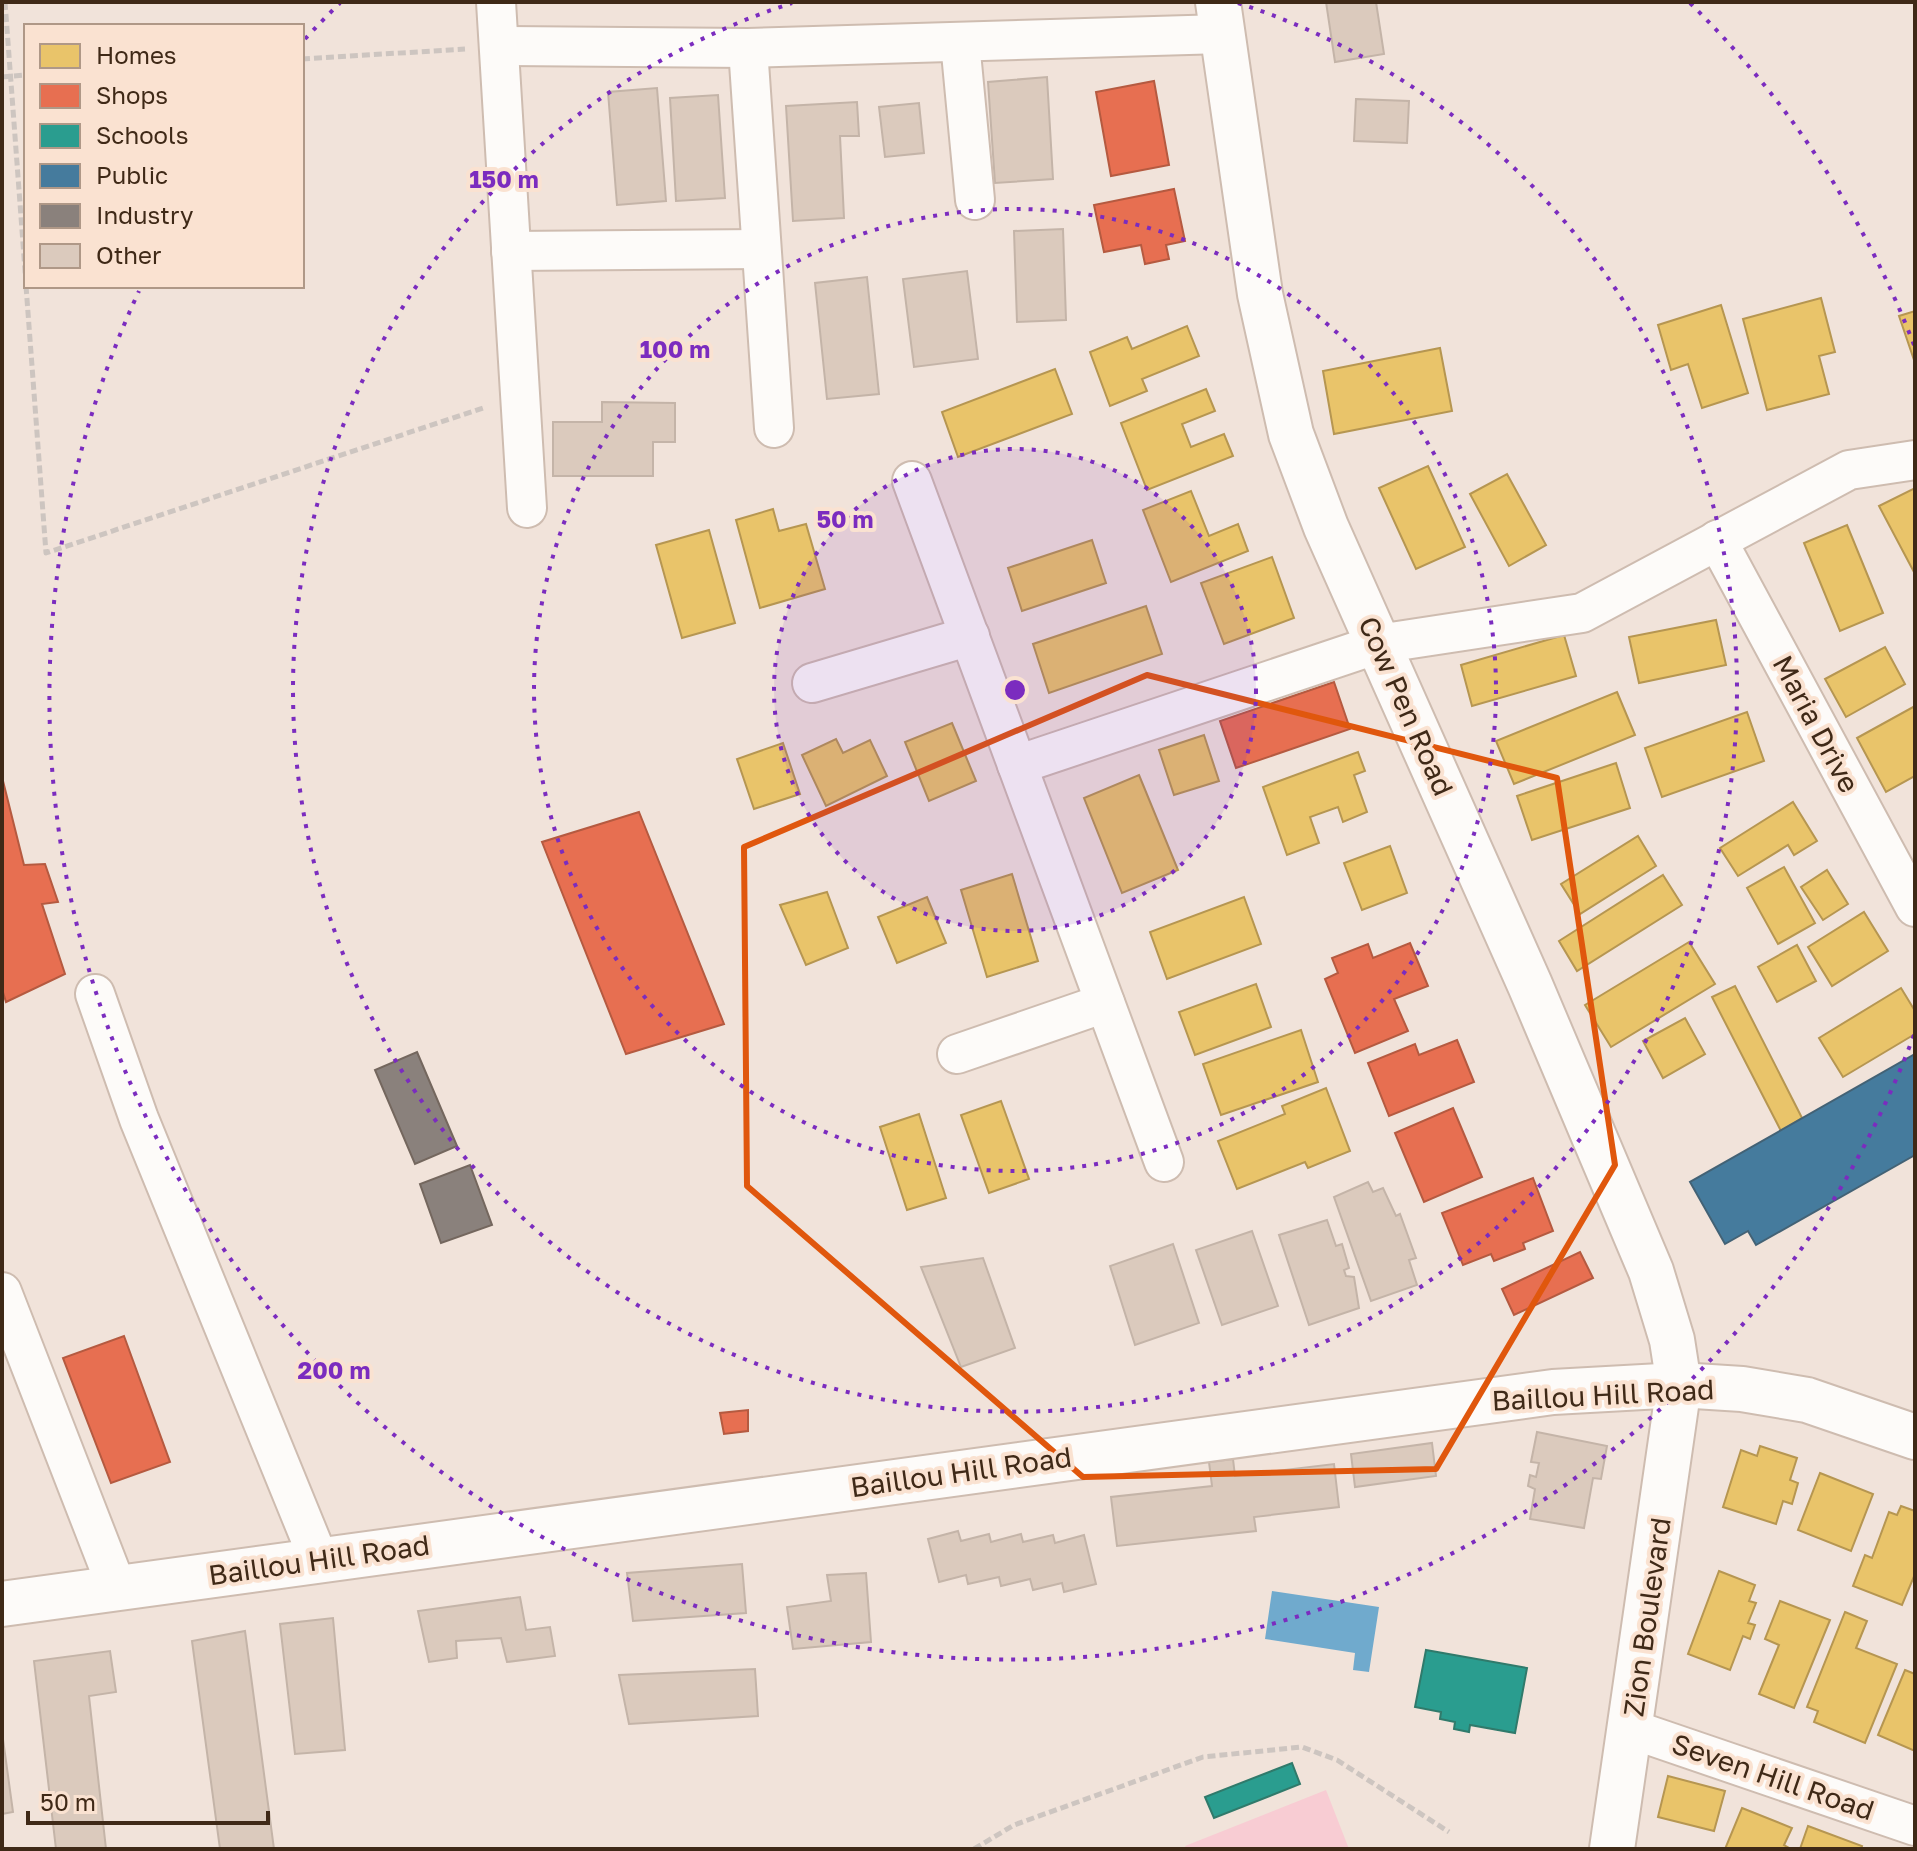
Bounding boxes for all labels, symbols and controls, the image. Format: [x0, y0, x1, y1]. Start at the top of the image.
legend [24, 24, 304, 288]
text: Homes [96, 40, 177, 69]
text: Shops [96, 80, 168, 109]
text: Schools [96, 120, 188, 149]
text: Public [96, 160, 168, 189]
text: 150 m [469, 164, 539, 193]
text: Industry [96, 200, 193, 229]
text: Other [96, 240, 161, 269]
text: 100 m [640, 334, 710, 363]
text: 50 m [816, 504, 874, 533]
street label: Cow Pen Road [1352, 611, 1461, 800]
street label: Maria Drive [1767, 650, 1866, 798]
centre of rings [1001, 676, 1029, 704]
text: 200 m [298, 1355, 370, 1384]
street label: Baillou Hill Road [1491, 1372, 1715, 1417]
street label: Baillou Hill Road [848, 1440, 1074, 1503]
street label: Zion Boulevard [1616, 1515, 1677, 1719]
street label: Baillou Hill Road [206, 1528, 432, 1591]
street label: Seven Hill Road [1668, 1726, 1879, 1827]
scale bar [28, 1775, 268, 1825]
text: 50 m [40, 1787, 96, 1816]

